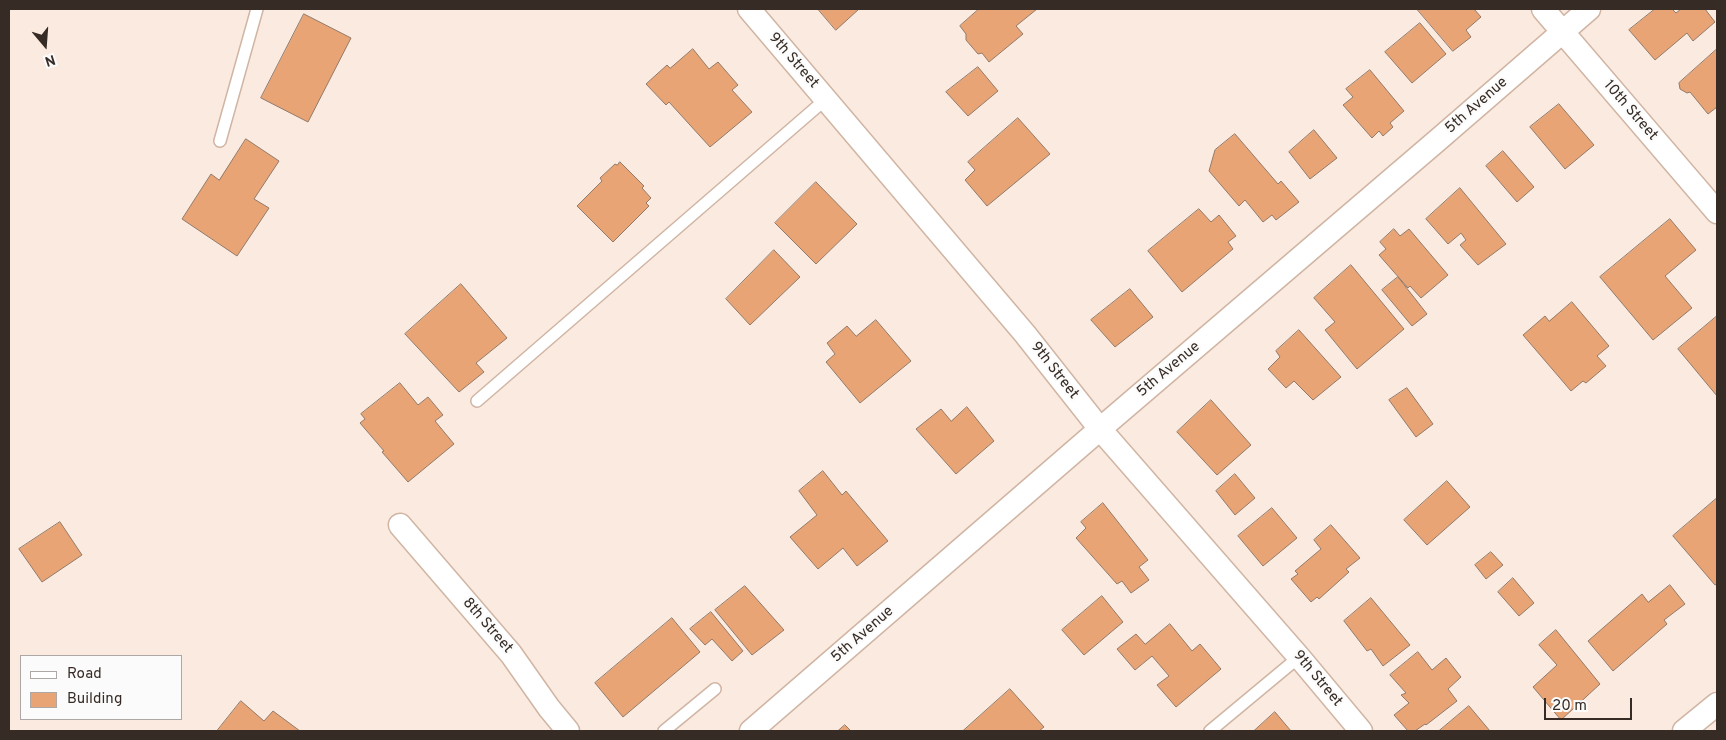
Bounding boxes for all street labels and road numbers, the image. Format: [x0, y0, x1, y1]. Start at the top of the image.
street label: 9th Street [764, 30, 822, 92]
street label: 5th Avenue [1442, 74, 1512, 138]
street label: 10th Street [1599, 77, 1661, 145]
street label: 5th Avenue [1134, 338, 1204, 402]
street label: 9th Street [1026, 339, 1082, 403]
street label: 8th Street [458, 595, 516, 657]
street label: 5th Avenue [828, 603, 898, 667]
street label: 9th Street [1288, 647, 1346, 711]

